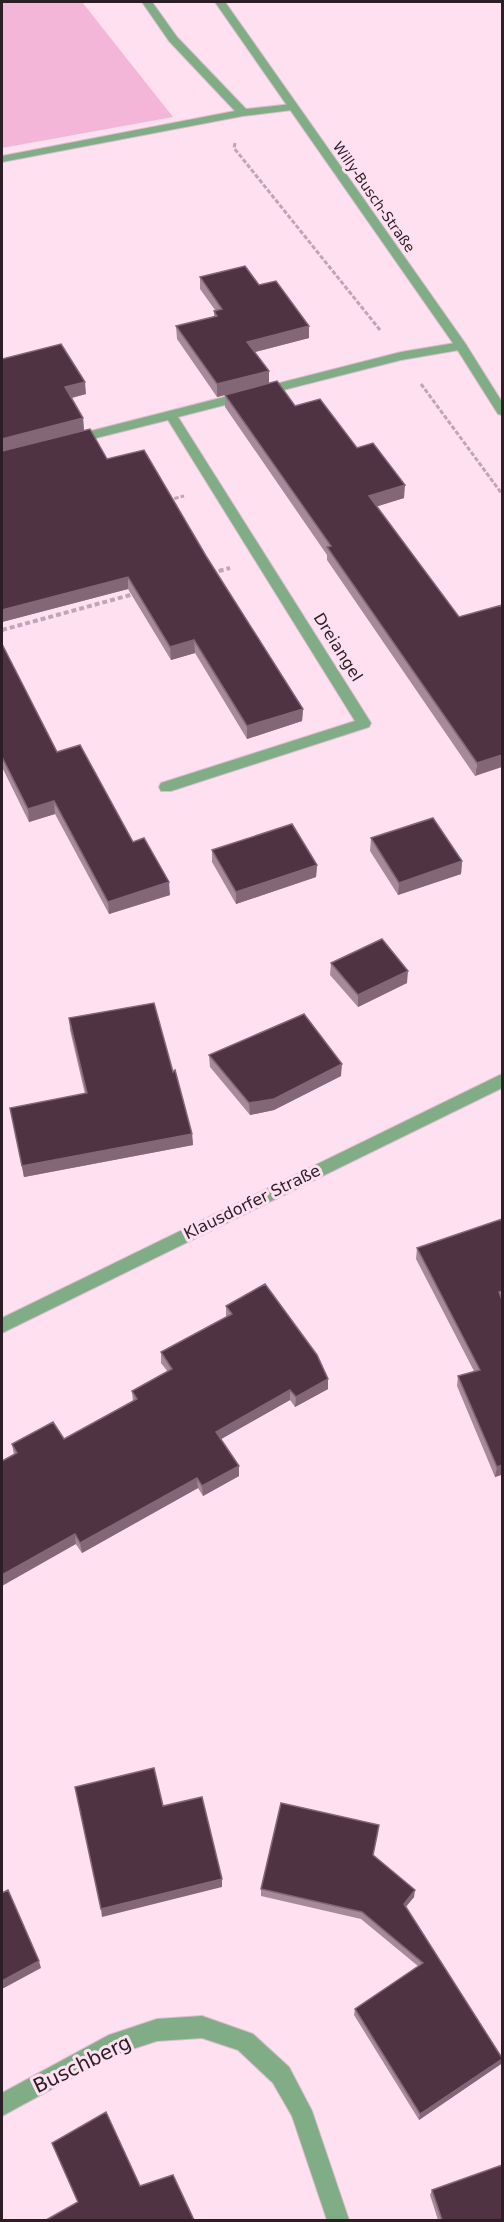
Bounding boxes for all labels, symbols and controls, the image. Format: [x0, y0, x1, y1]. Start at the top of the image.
street label: Willy-Busch-Straße [330, 139, 418, 255]
street label: Dreiangel [309, 609, 367, 685]
street label: Klausdorfer Straße [181, 1161, 323, 1243]
street label: Buschberg [29, 2030, 135, 2098]

